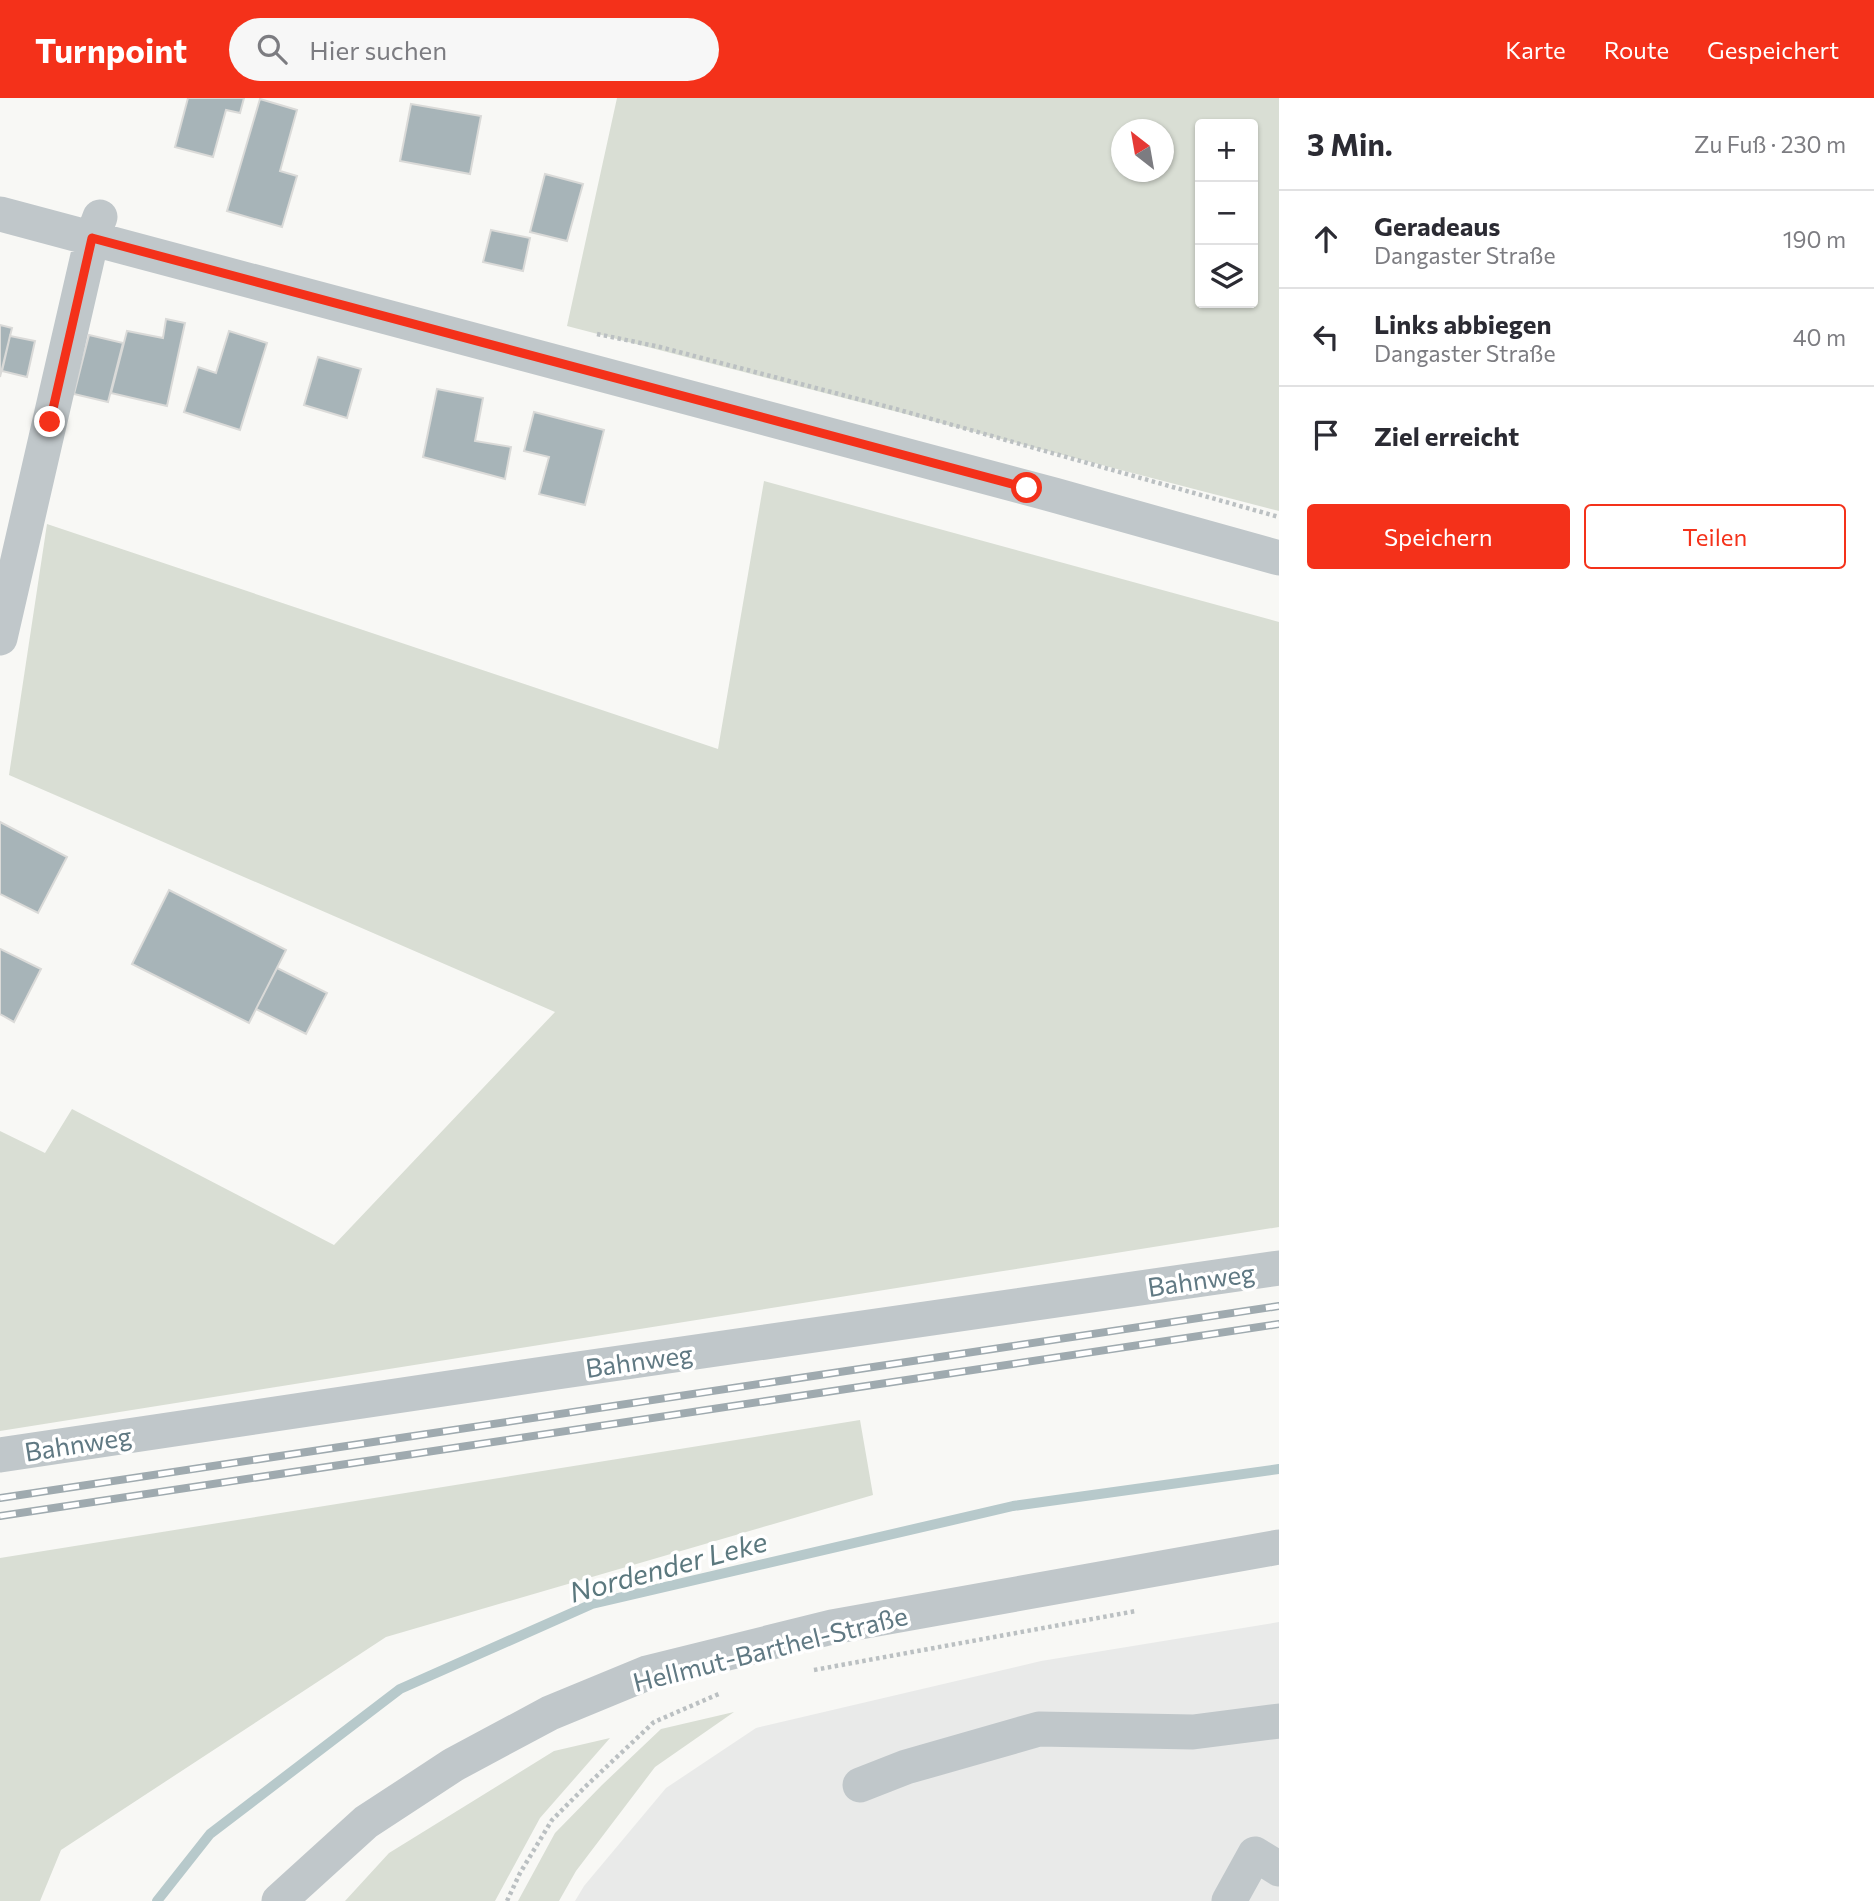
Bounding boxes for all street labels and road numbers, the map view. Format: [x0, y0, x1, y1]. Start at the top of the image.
street label: Bahnweg [1145, 1256, 1257, 1302]
street label: Bahnweg [583, 1337, 695, 1383]
street label: Bahnweg [22, 1419, 134, 1467]
street label: Hellmut-Barthel-Straße [630, 1599, 910, 1697]

